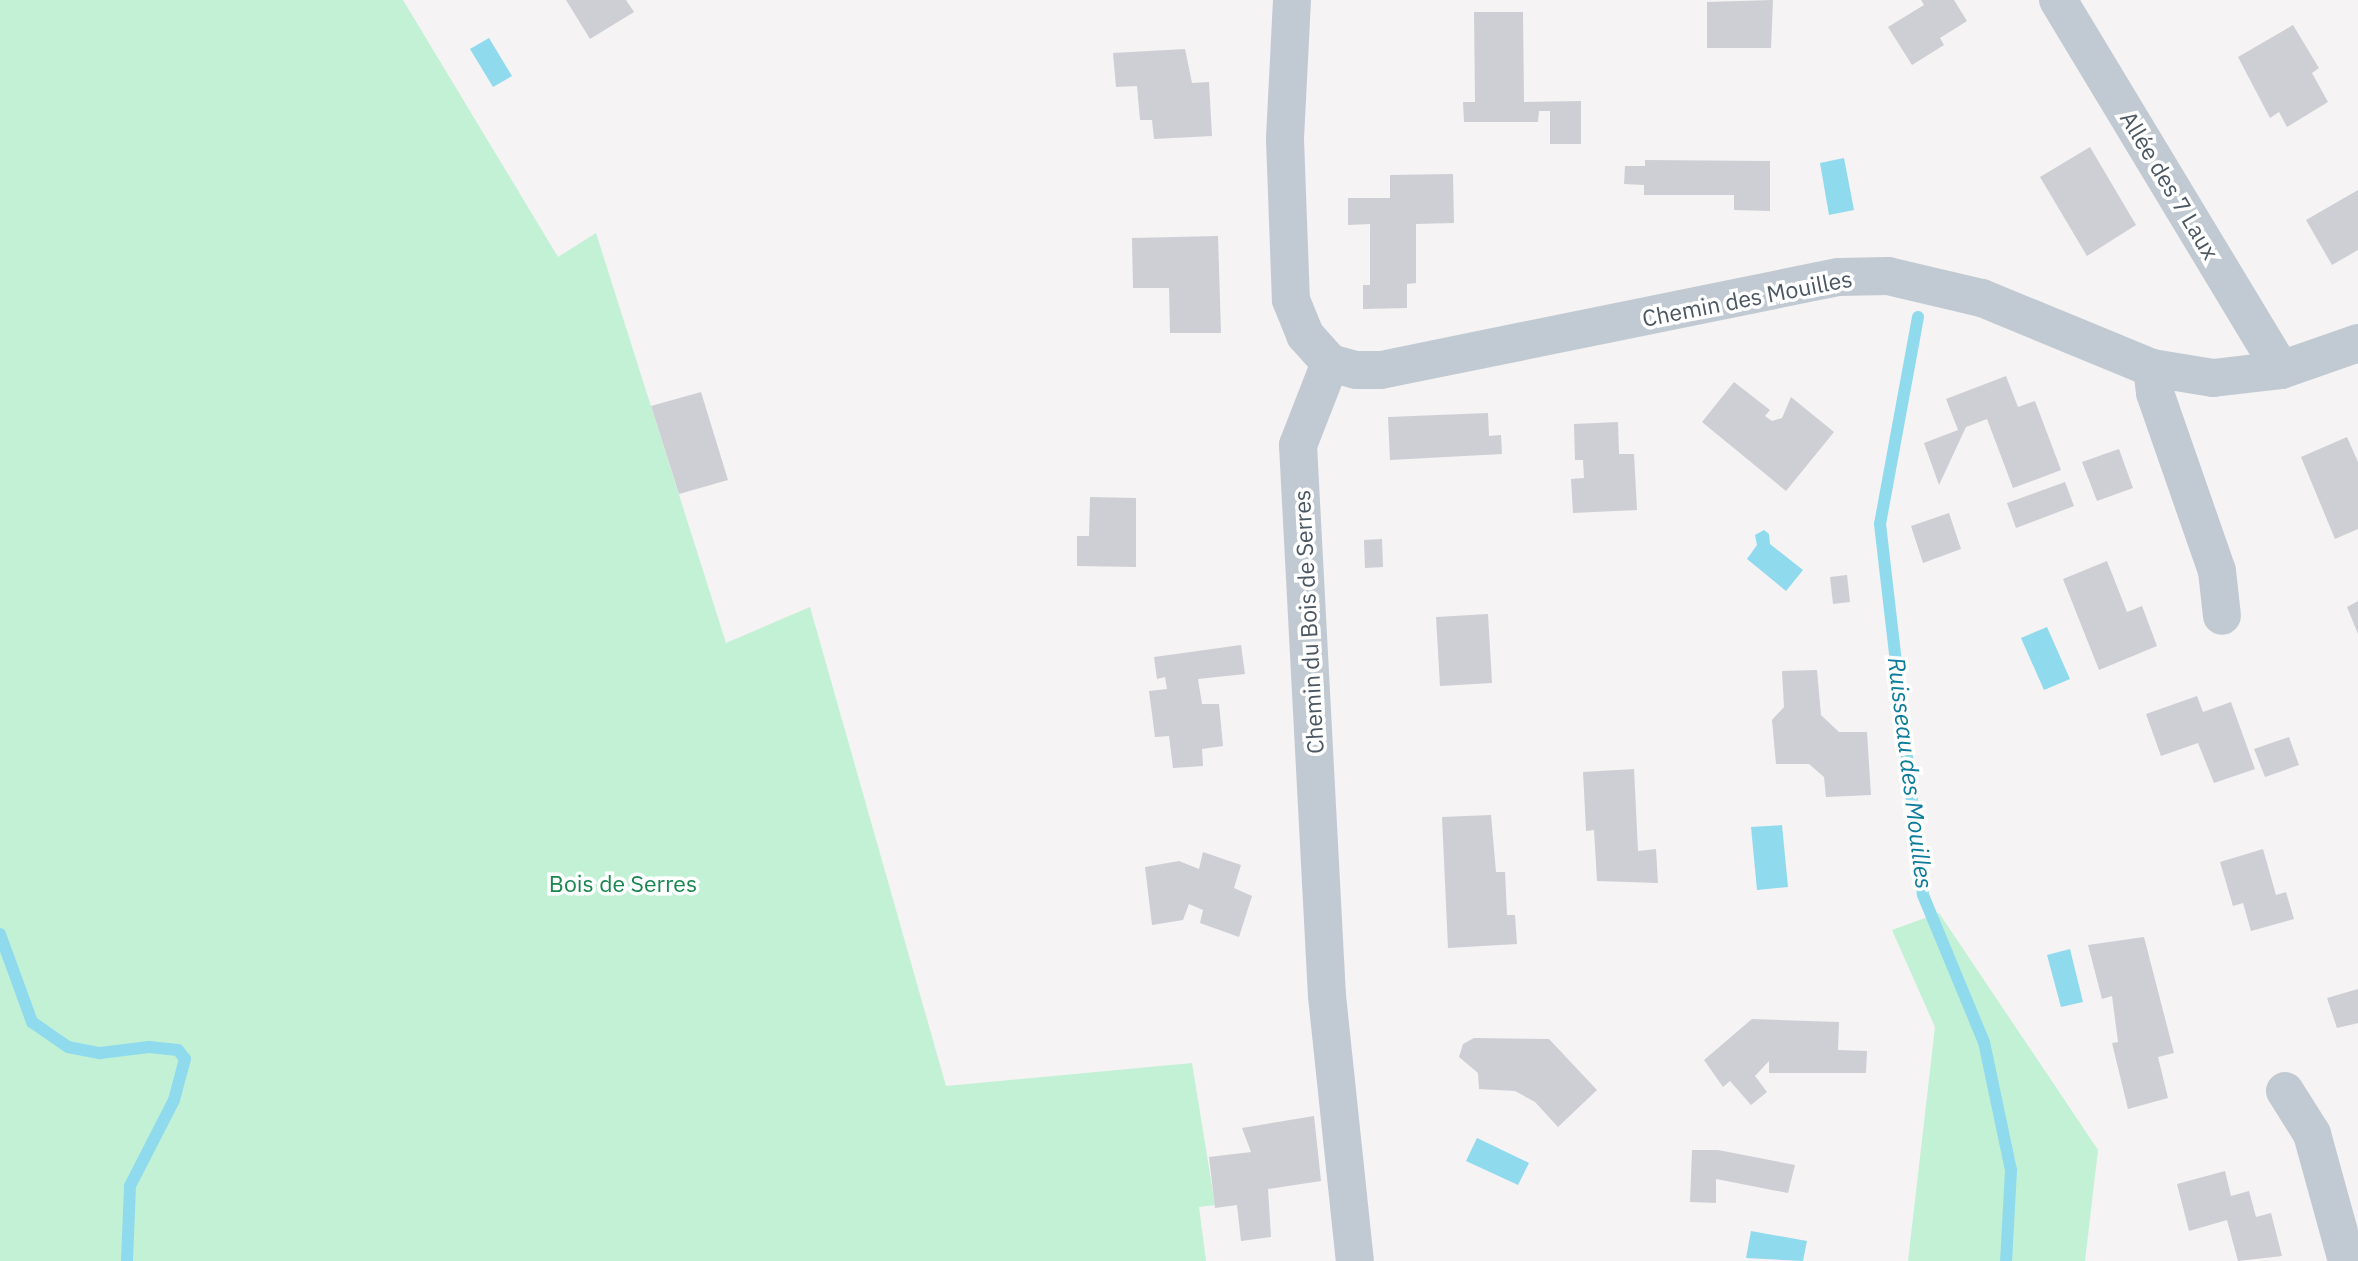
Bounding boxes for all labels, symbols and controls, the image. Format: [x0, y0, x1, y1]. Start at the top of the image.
street label: Allée des 7 Laux [2115, 106, 2225, 264]
street label: Chemin des Mouilles [1640, 264, 1854, 332]
street label: Chemin du Bois de Serres [1287, 489, 1329, 755]
water label: Ruisseau des Mouilles [1881, 655, 1939, 891]
park label: Bois de Serres [549, 869, 697, 897]

